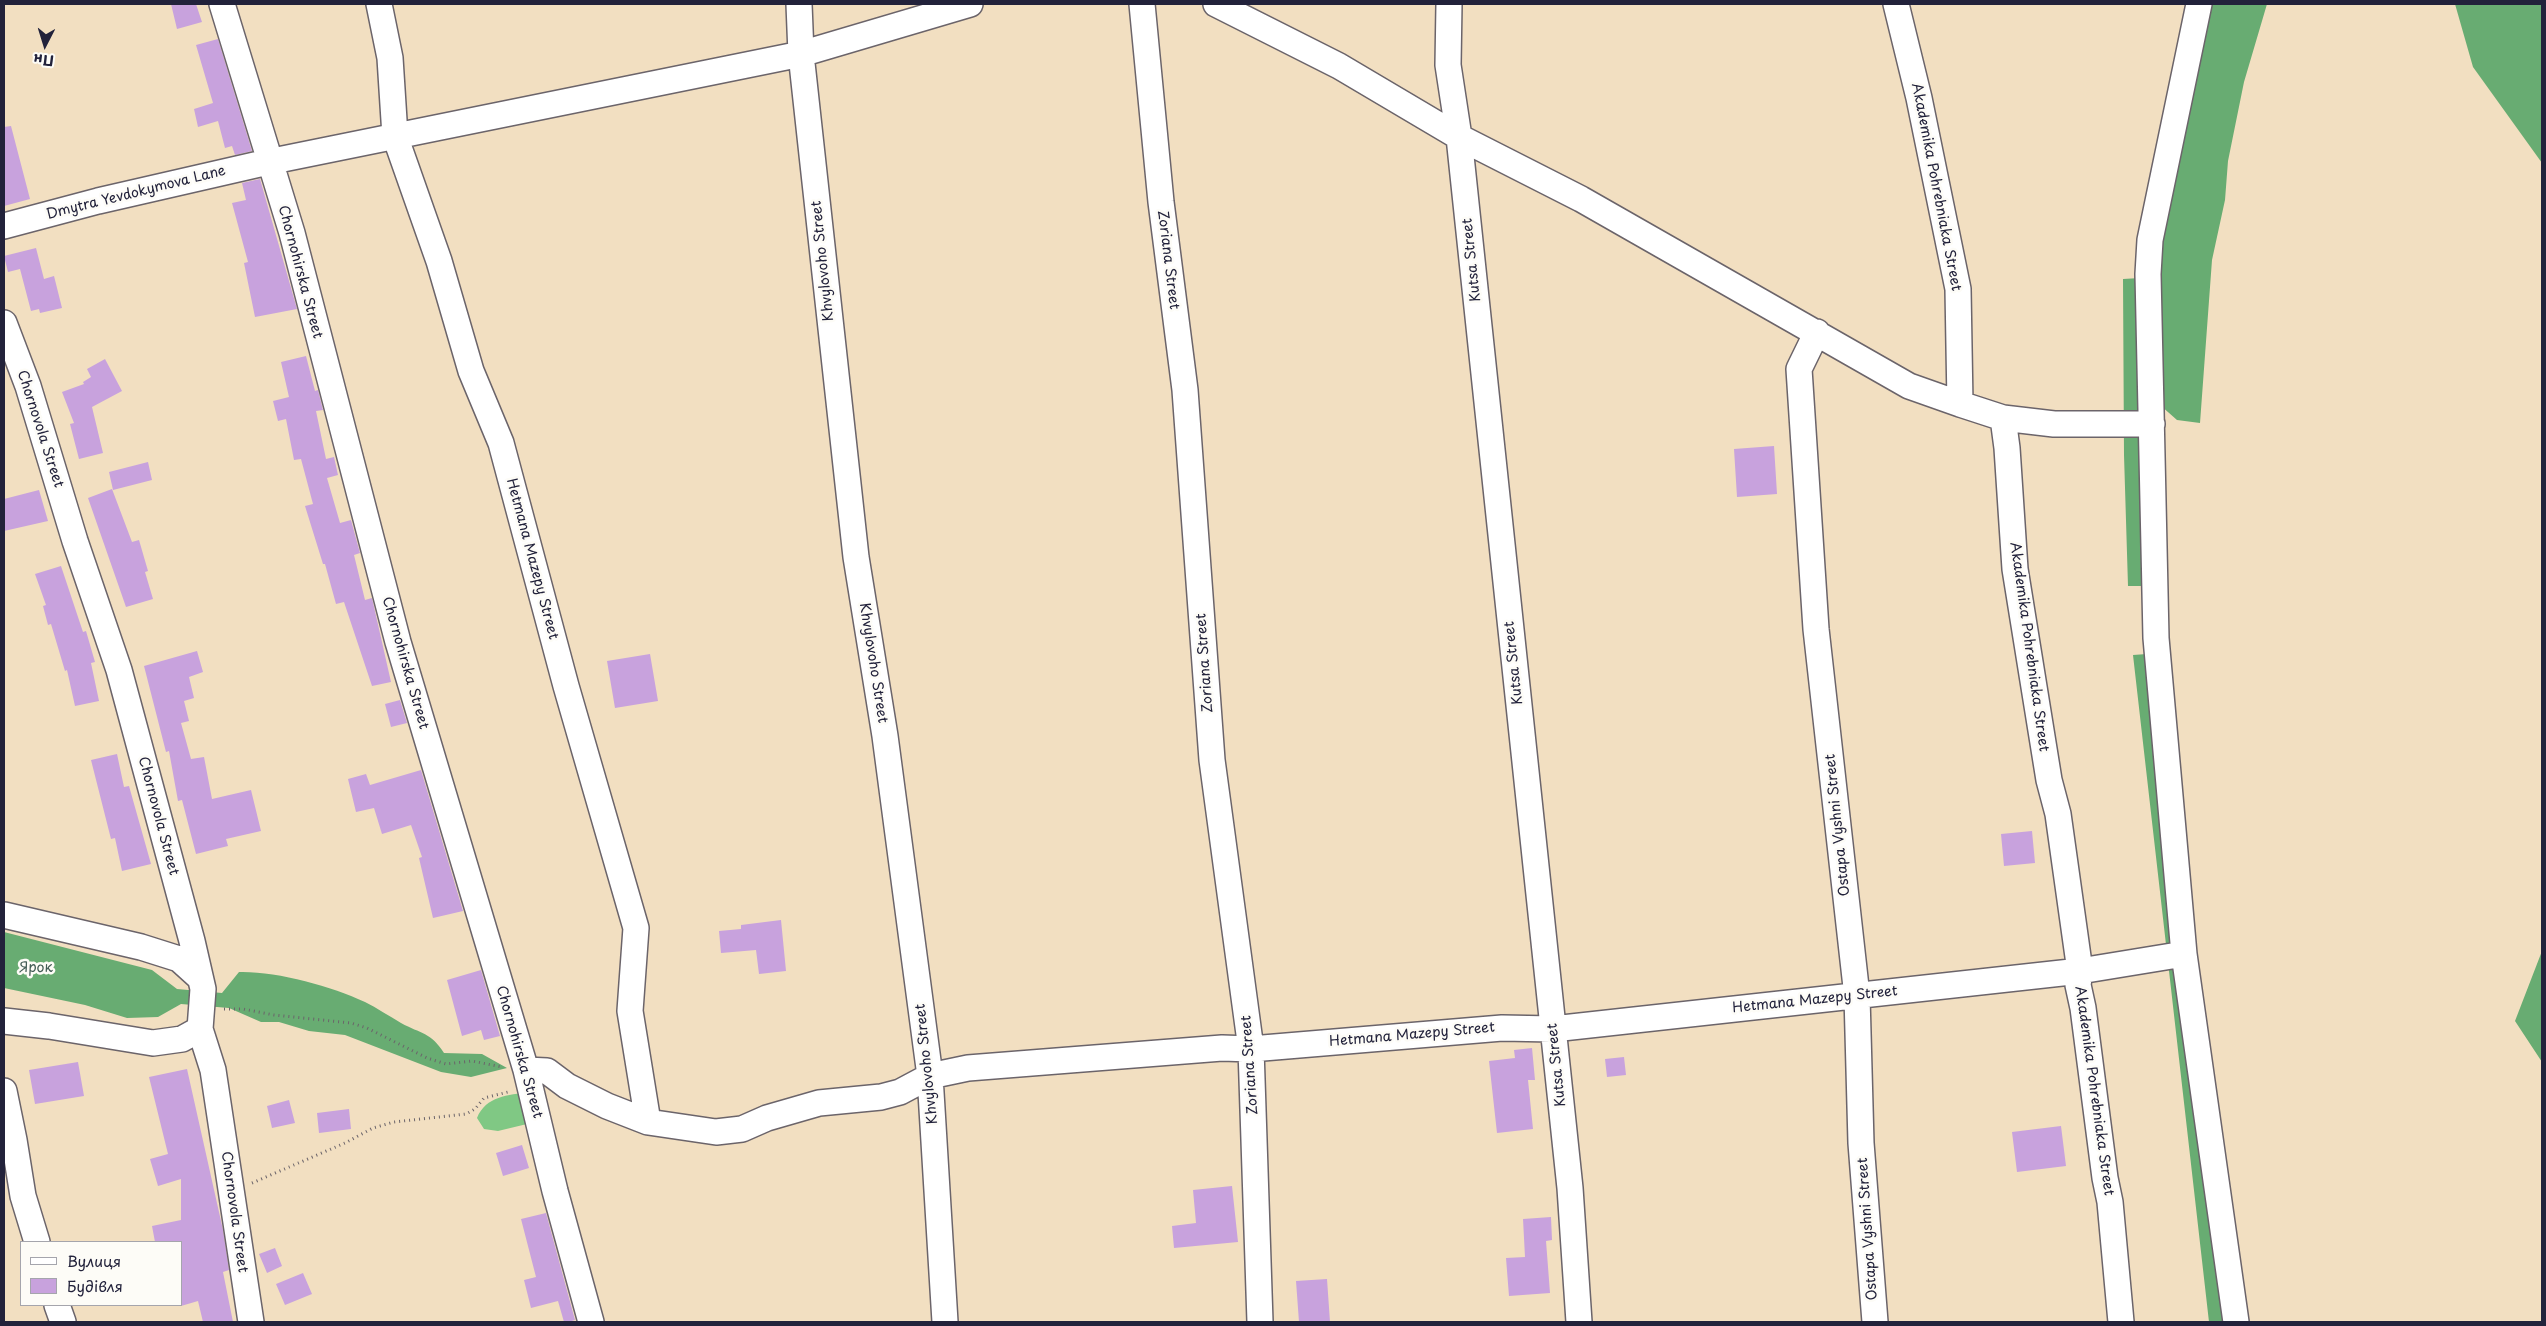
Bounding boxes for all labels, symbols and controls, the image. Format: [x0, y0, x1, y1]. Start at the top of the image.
north arrow [20, 20, 70, 70]
text: Пн [33, 49, 55, 72]
street label: Akademika Pohrebniaka Street [1908, 82, 1964, 292]
street label: Dmytra Yevdokymova Lane [44, 163, 228, 223]
street label: Khvylovoho Street [808, 200, 838, 322]
street label: Chornohirska Street [274, 204, 326, 340]
street label: Zoriana Street [1154, 210, 1182, 310]
street label: Kutsa Street [1459, 217, 1485, 303]
street label: Chornovola Street [13, 368, 67, 490]
street label: Hetmana Mazepy Street [502, 477, 562, 641]
street label: Akademika Pohrebniaka Street [2006, 541, 2052, 753]
street label: Chornohirska Street [378, 595, 432, 731]
street label: Khvylovoho Street [855, 602, 891, 724]
street label: Zoriana Street [1193, 613, 1217, 713]
street label: Kutsa Street [1501, 620, 1527, 706]
street label: Ostapa Vyshni Street [1822, 753, 1854, 897]
street label: Chornovola Street [134, 755, 182, 877]
park label: Ярок [19, 960, 53, 976]
street label: Hetmana Mazepy Street [1732, 983, 1898, 1017]
street label: Chornohirska Street [492, 984, 546, 1120]
street label: Akademika Pohrebniaka Street [2071, 985, 2117, 1197]
street label: Khvylovoho Street [912, 1003, 942, 1125]
street label: Zoriana Street [1238, 1015, 1262, 1115]
street label: Hetmana Mazepy Street [1329, 1019, 1495, 1051]
street label: Kutsa Street [1544, 1022, 1570, 1108]
street label: Chornovola Street [217, 1150, 251, 1274]
street label: Ostapa Vyshni Street [1855, 1157, 1881, 1301]
legend [20, 1241, 182, 1306]
text: Вулиця [67, 1249, 121, 1272]
text: Будівля [67, 1274, 123, 1297]

